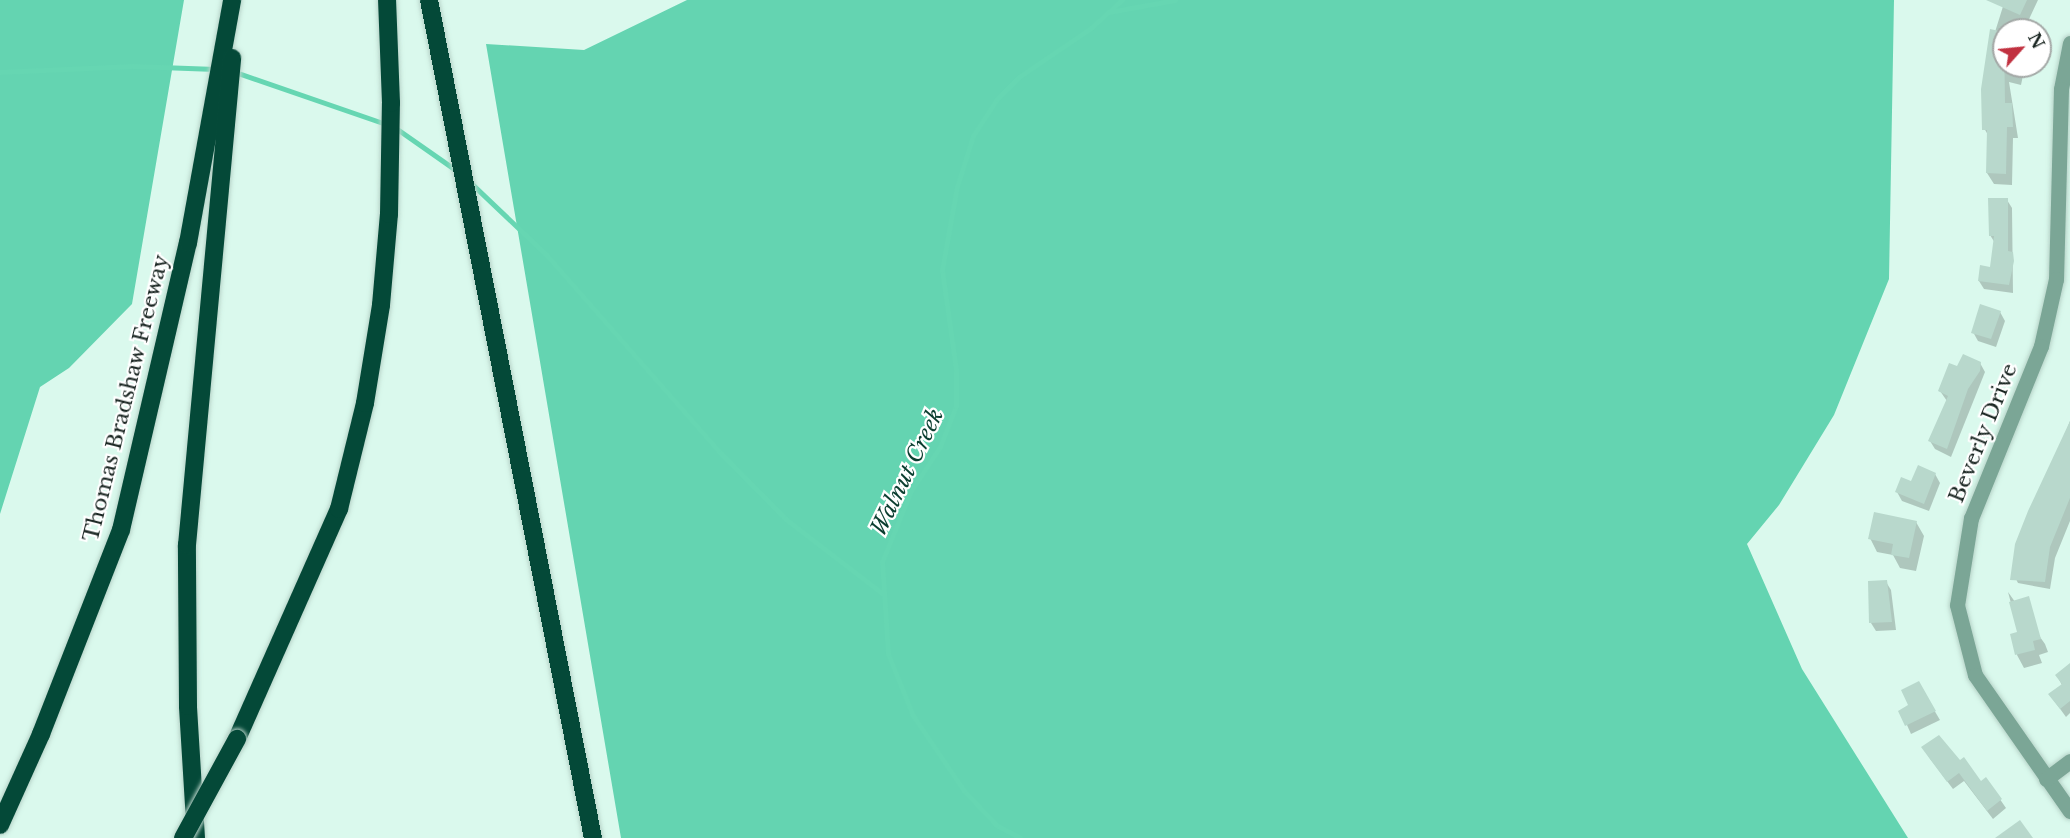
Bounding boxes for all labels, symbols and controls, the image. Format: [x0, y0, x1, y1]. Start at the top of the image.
north arrow [1992, 18, 2052, 78]
text: N [2024, 29, 2049, 52]
street label: Thomas Bradshaw Freeway [78, 252, 174, 544]
street label: Beverly Drive [1944, 359, 2022, 507]
water label: Walnut Creek [865, 404, 949, 540]

